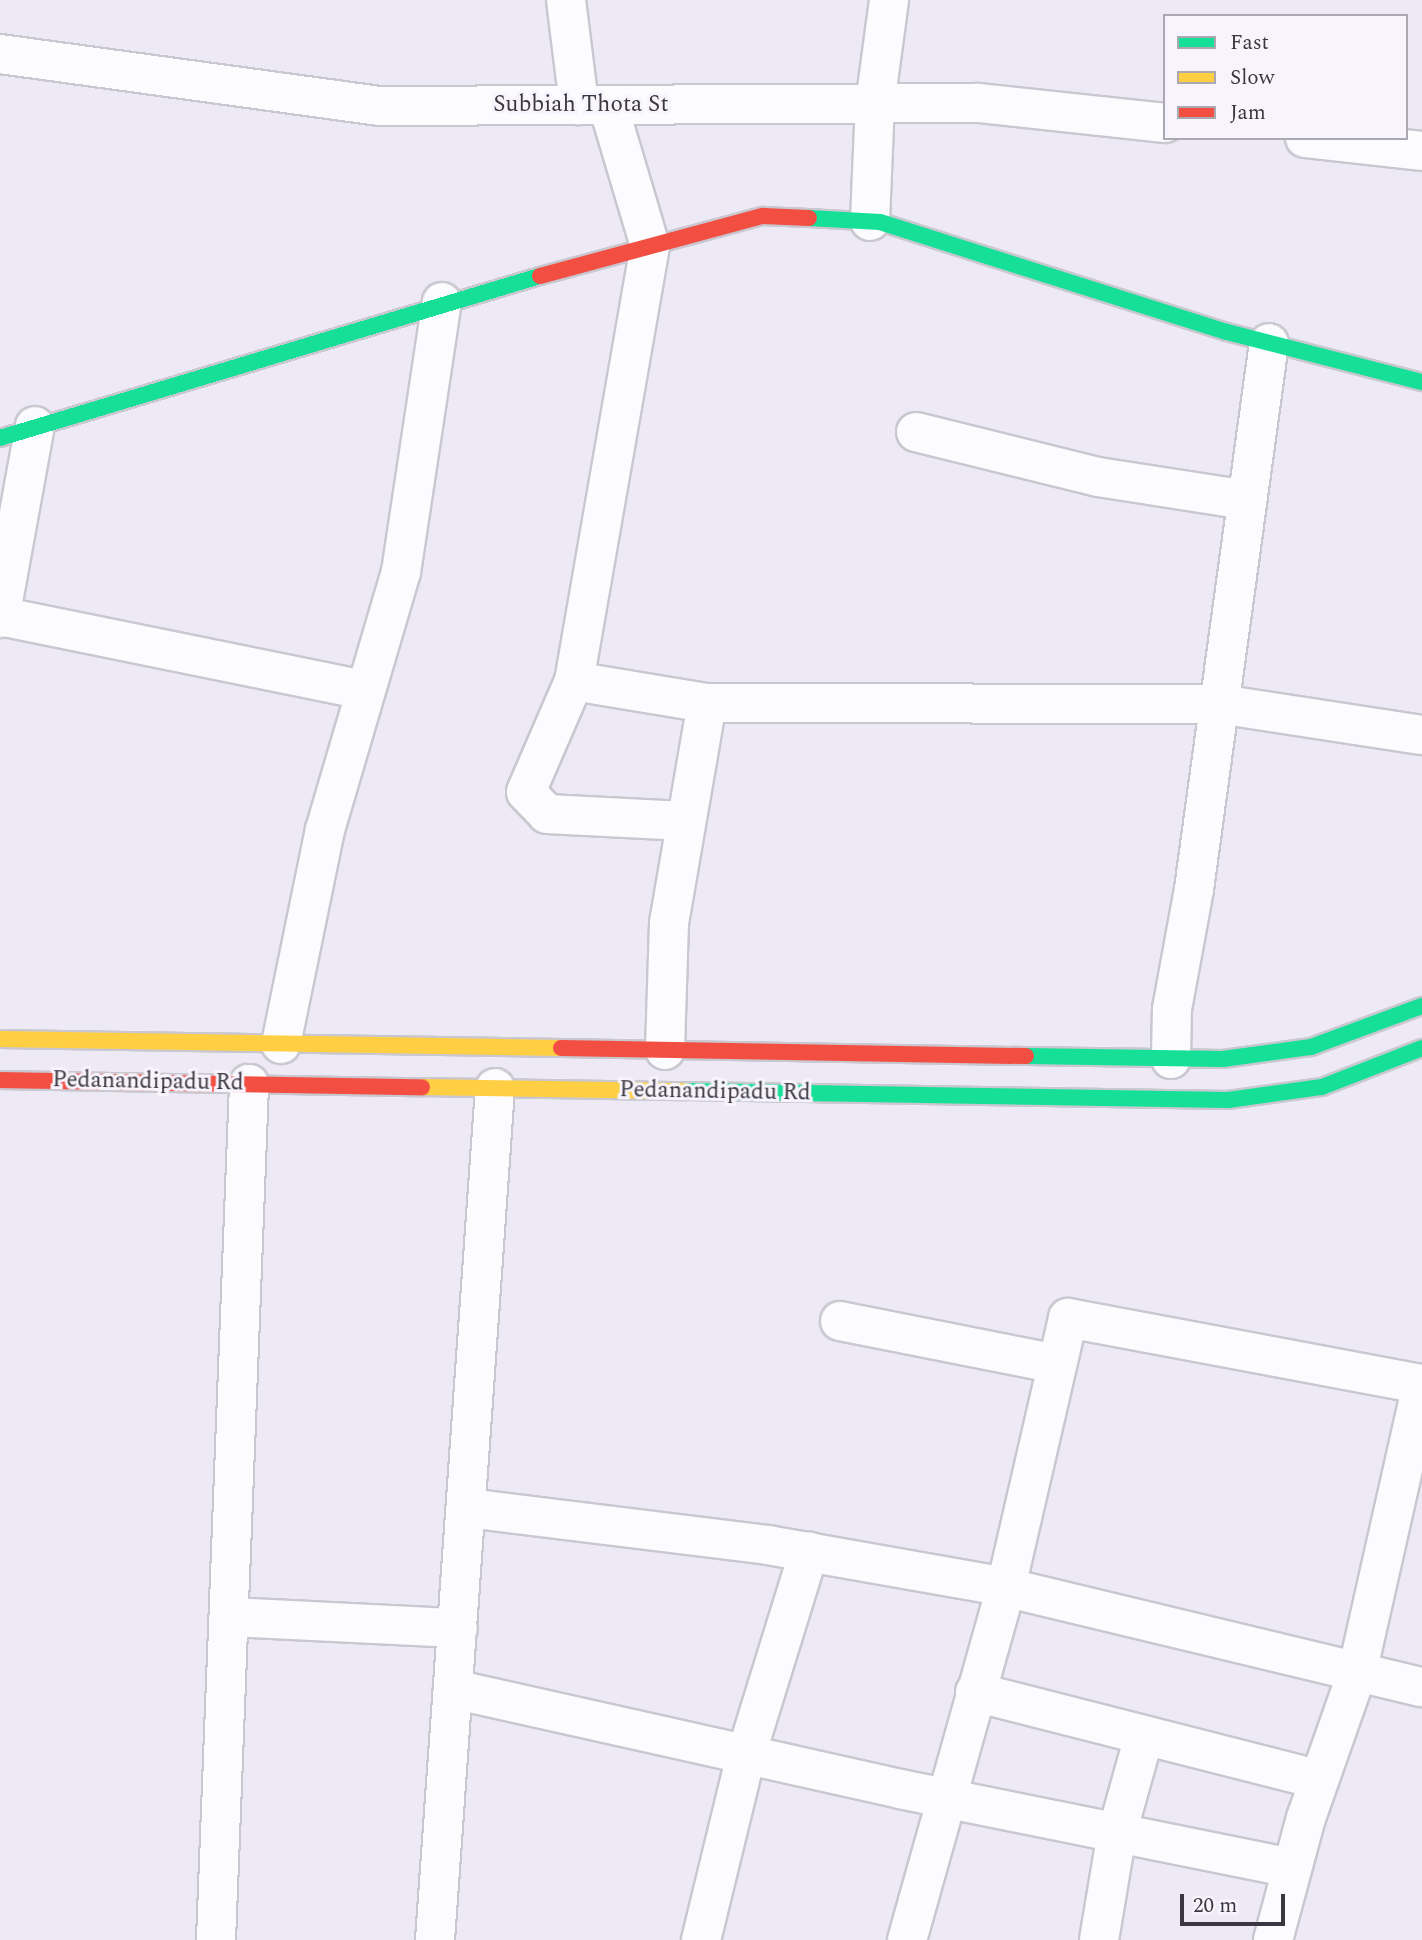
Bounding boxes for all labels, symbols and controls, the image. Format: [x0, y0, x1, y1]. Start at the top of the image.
legend [1163, 14, 1408, 140]
text: Fast [1230, 27, 1269, 59]
text: Slow [1230, 62, 1274, 94]
street label: Subbiah Thota St [493, 91, 669, 119]
text: Jam [1230, 97, 1266, 129]
street label: Pedanandipadu Rd [52, 1067, 244, 1097]
street label: Pedanandipadu Rd [619, 1077, 811, 1107]
scale bar [1184, 1881, 1289, 1925]
text: 20 m [1193, 1890, 1237, 1922]

